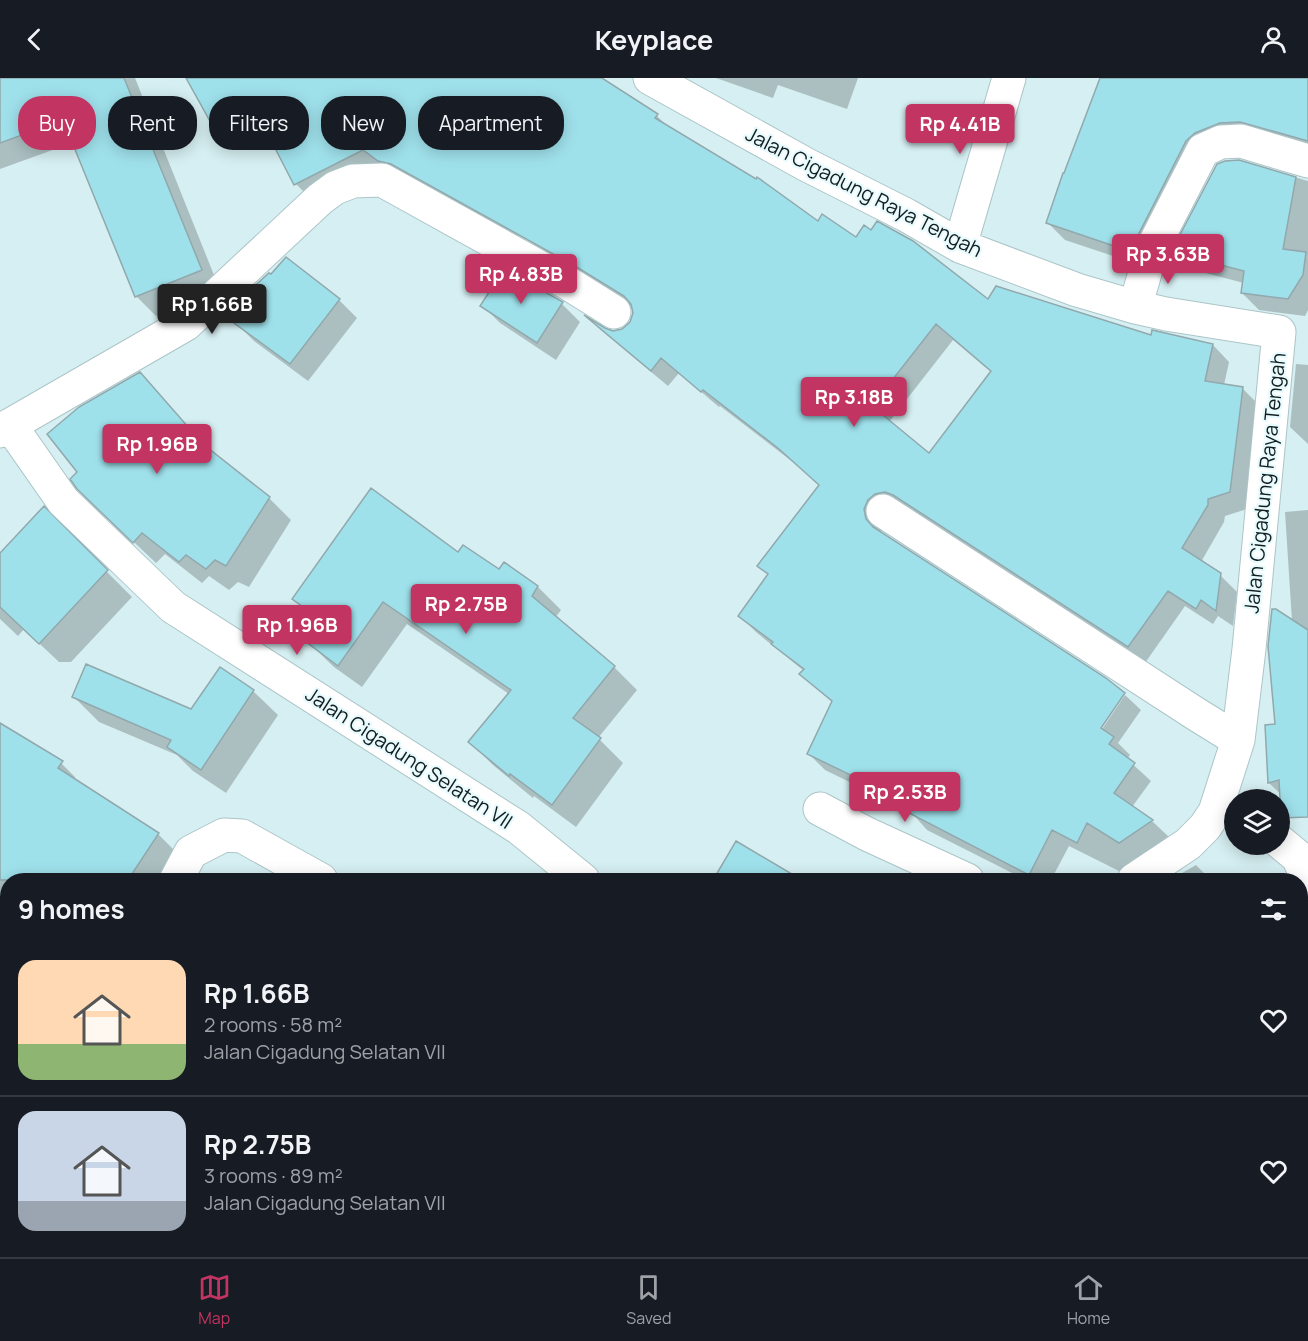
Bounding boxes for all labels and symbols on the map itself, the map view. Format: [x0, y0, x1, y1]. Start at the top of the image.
pin: Rp 4.41B [898, 104, 1022, 155]
street label: Jalan Cigadung Raya Tengah [741, 120, 987, 263]
pin: Rp 3.63B [1106, 234, 1230, 285]
pin: Rp 4.83B [459, 254, 583, 305]
pin: Rp 1.66B [150, 284, 274, 335]
street label: Jalan Cigadung Raya Tengah [1237, 351, 1292, 615]
pin: Rp 3.18B [792, 377, 916, 428]
pin: Rp 1.96B [95, 424, 219, 475]
pin: Rp 2.75B [404, 584, 528, 635]
pin: Rp 1.96B [235, 605, 359, 656]
street label: Jalan Cigadung Selatan VII [301, 680, 518, 835]
pin: Rp 2.53B [843, 772, 967, 823]

